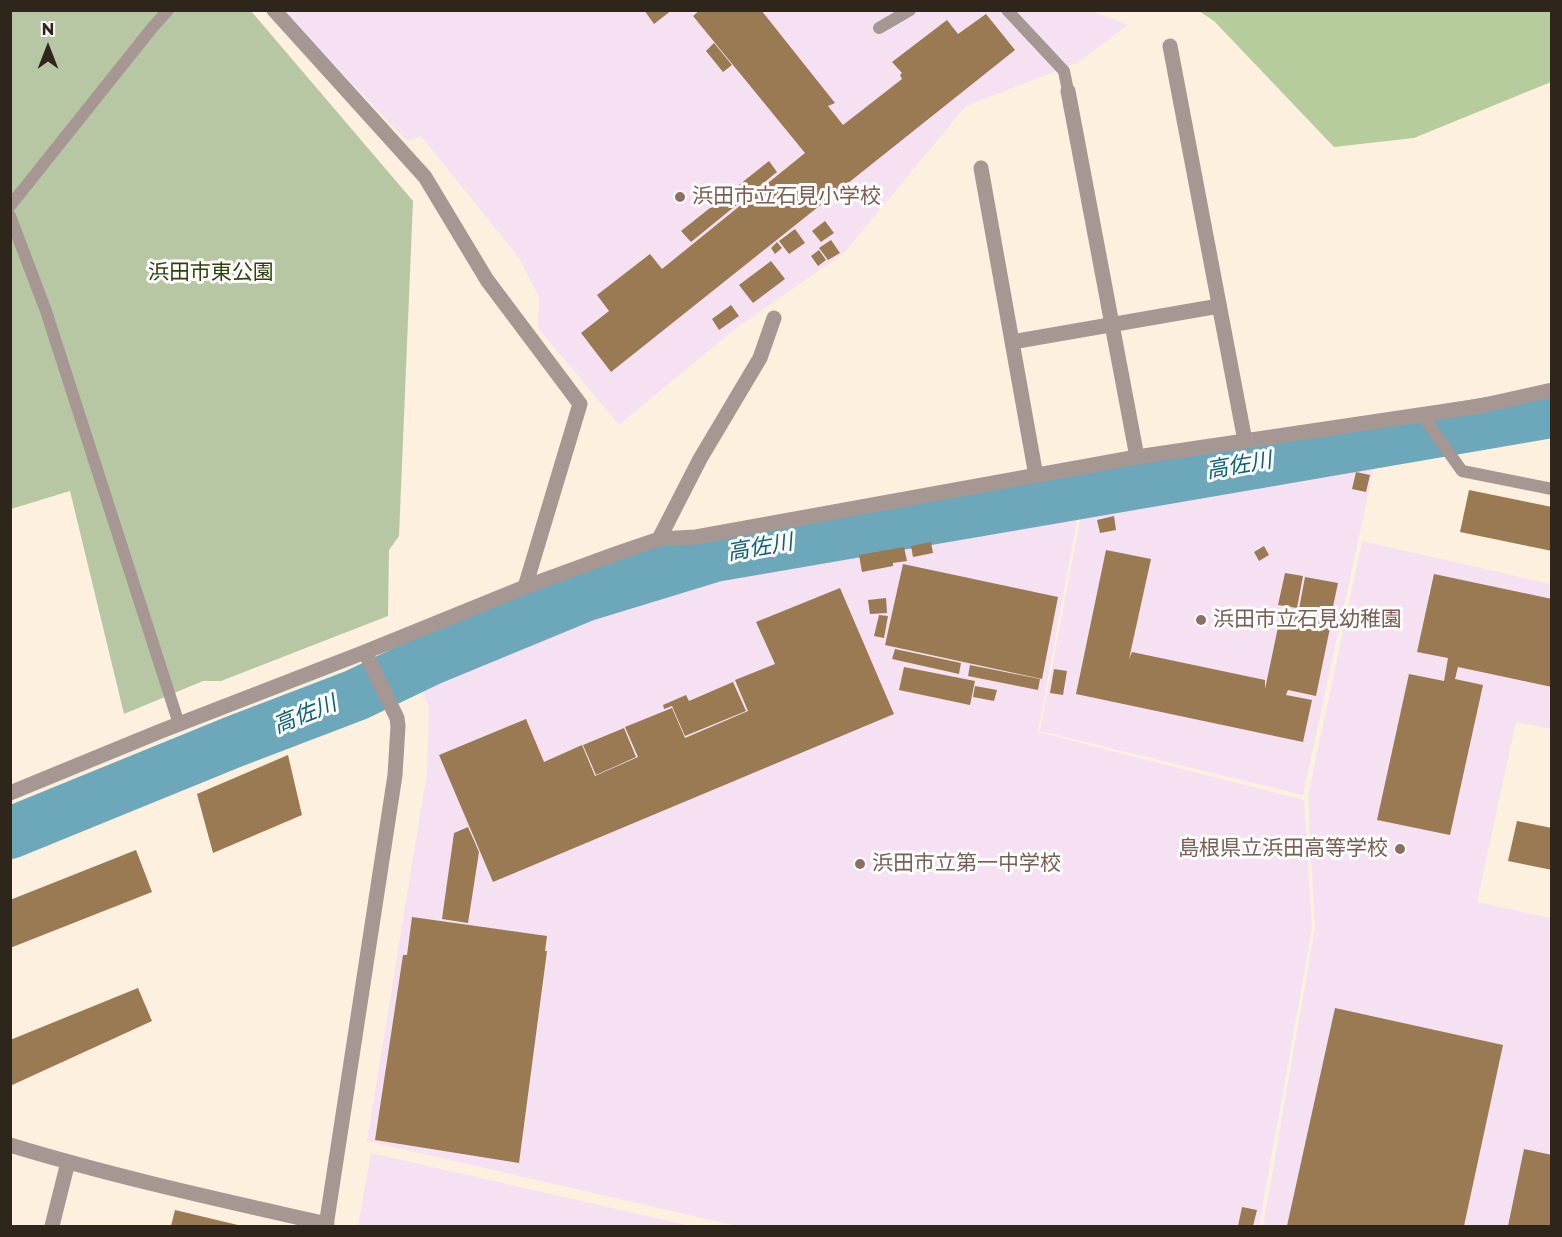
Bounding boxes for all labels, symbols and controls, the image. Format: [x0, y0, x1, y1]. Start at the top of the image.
north arrow [18, 18, 78, 78]
text: N [42, 20, 54, 39]
place label: 浜田市立石見小学校 [692, 184, 881, 210]
marker: 浜田市立石見小学校 [673, 190, 687, 204]
park label: 浜田市東公園 [148, 260, 274, 286]
water label: 高佐川 [1204, 447, 1274, 485]
water label: 高佐川 [725, 529, 795, 567]
place label: 浜田市立石見幼稚園 [1213, 607, 1402, 633]
marker: 浜田市立石見幼稚園 [1194, 613, 1208, 627]
water label: 高佐川 [269, 690, 341, 740]
place label: 島根県立浜田高等学校 [1178, 836, 1388, 862]
marker: 島根県立浜田高等学校 [1393, 842, 1407, 856]
place label: 浜田市立第一中学校 [872, 851, 1061, 877]
marker: 浜田市立第一中学校 [853, 857, 867, 871]

